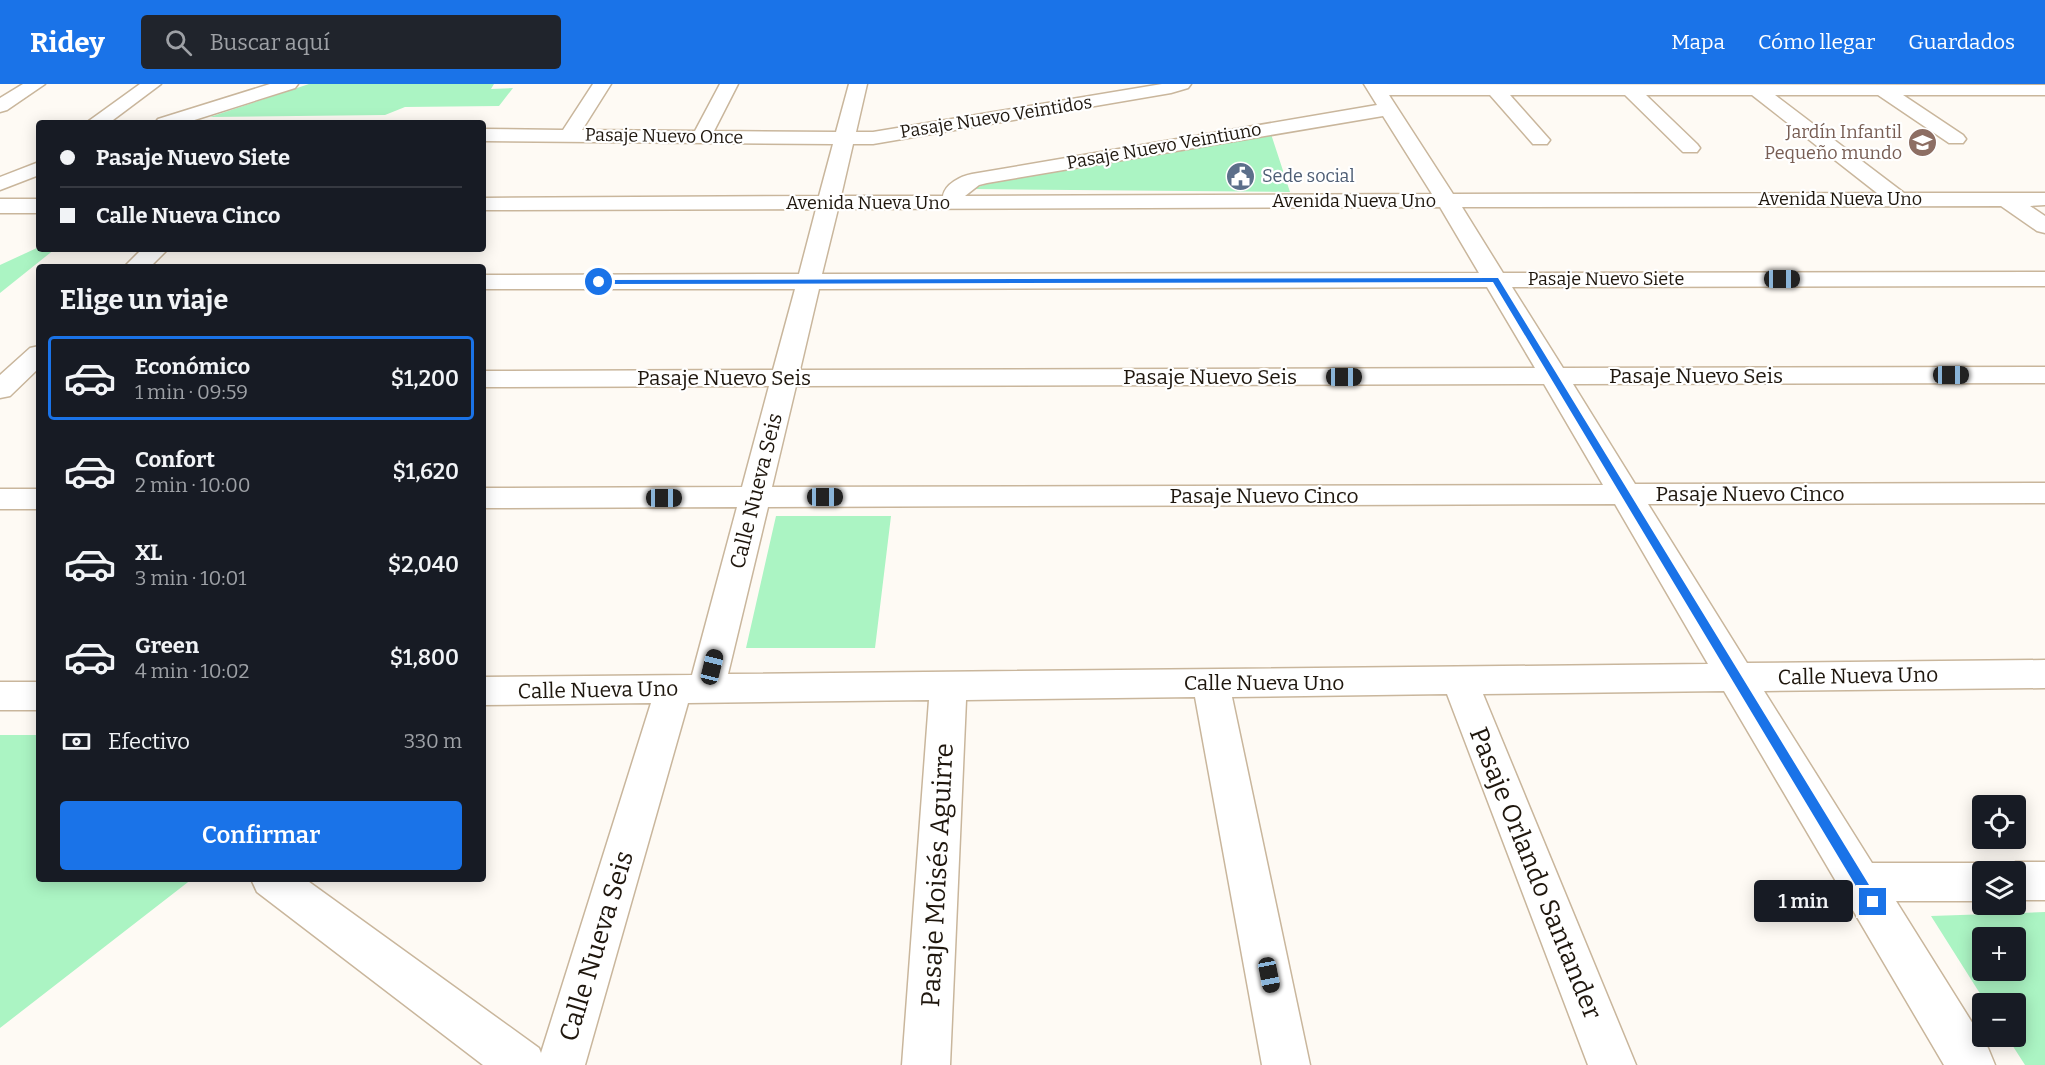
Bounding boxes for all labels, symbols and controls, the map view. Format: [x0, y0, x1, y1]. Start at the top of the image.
search box [141, 15, 561, 69]
text: Ridey [30, 26, 105, 59]
icon: search [162, 26, 195, 59]
text: Buscar aquí [210, 29, 330, 56]
text: Mapa [1671, 29, 1725, 55]
text: Cómo llegar [1758, 29, 1875, 55]
text: Guardados [1908, 29, 2015, 55]
street label: Pasaje Nuevo Veintidos [898, 91, 1094, 143]
street label: Pasaje Nuevo Veintiuno [1065, 118, 1263, 174]
place label: Jardín Infantil Pequeño mundo [1764, 121, 1902, 164]
street label: Pasaje Nuevo Once [585, 124, 743, 148]
school or university icon: Jardín Infantil Pequeño mundo [1907, 126, 1939, 158]
text: Pasaje Nuevo Siete [96, 144, 290, 171]
public building icon: Sede social [1225, 160, 1257, 192]
place label: Sede social [1262, 165, 1355, 187]
street label: Avenida Nueva Uno [1758, 188, 1922, 210]
street label: Avenida Nueva Uno [1272, 190, 1436, 212]
street label: Avenida Nueva Uno [786, 192, 950, 214]
text: Calle Nueva Cinco [96, 202, 280, 229]
route start [585, 268, 612, 295]
street label: Pasaje Nuevo Siete [1528, 268, 1684, 290]
car [1764, 270, 1800, 288]
text: Elige un viaje [60, 284, 228, 316]
icon: car [63, 351, 117, 405]
text: Económico [135, 353, 250, 380]
street label: Pasaje Nuevo Seis [1609, 363, 1783, 389]
street label: Pasaje Nuevo Seis [1123, 364, 1297, 390]
text: $1,200 [391, 365, 459, 392]
street label: Pasaje Nuevo Seis [637, 365, 811, 391]
car [1933, 366, 1969, 384]
car [1326, 368, 1362, 386]
text: 1 min · 09:59 [135, 380, 248, 404]
street label: Calle Nueva Seis [724, 410, 788, 572]
icon: car [63, 444, 117, 498]
text: Confort [135, 446, 215, 473]
text: $1,620 [392, 458, 459, 485]
text: 2 min · 10:00 [135, 473, 251, 497]
street label: Pasaje Nuevo Cinco [1655, 481, 1845, 507]
street label: Pasaje Nuevo Cinco [1169, 483, 1359, 509]
car [807, 488, 843, 506]
car [646, 489, 682, 507]
icon: car [63, 537, 117, 591]
text: XL [135, 539, 162, 566]
text: $2,040 [388, 551, 459, 578]
text: 3 min · 10:01 [135, 566, 246, 590]
icon: car [63, 630, 117, 684]
text: Green [135, 632, 199, 659]
text: $1,800 [390, 644, 459, 671]
car [699, 647, 725, 687]
text: 4 min · 10:02 [135, 659, 249, 683]
street label: Calle Nueva Uno [1778, 662, 1938, 690]
street label: Calle Nueva Uno [1184, 670, 1344, 696]
street label: Calle Nueva Uno [518, 676, 678, 704]
street label: Pasaje Orlando Santander [1463, 723, 1609, 1024]
icon: cash [60, 725, 93, 758]
text: Efectivo [108, 728, 190, 755]
text: 330 m [404, 729, 462, 753]
street label: Pasaje Moisés Aguirre [915, 742, 960, 1008]
map controls [1972, 795, 2026, 1047]
button: locate [1972, 795, 2026, 849]
button: Confirmar [60, 801, 462, 870]
street label: Calle Nueva Seis [553, 847, 640, 1045]
button: layers [1972, 861, 2026, 915]
callout: 1 min [1753, 881, 1852, 923]
route end [1859, 888, 1886, 915]
text: 1 min [1778, 889, 1829, 913]
button: + [1972, 927, 2026, 981]
car [1257, 956, 1281, 994]
button: − [1972, 993, 2026, 1047]

